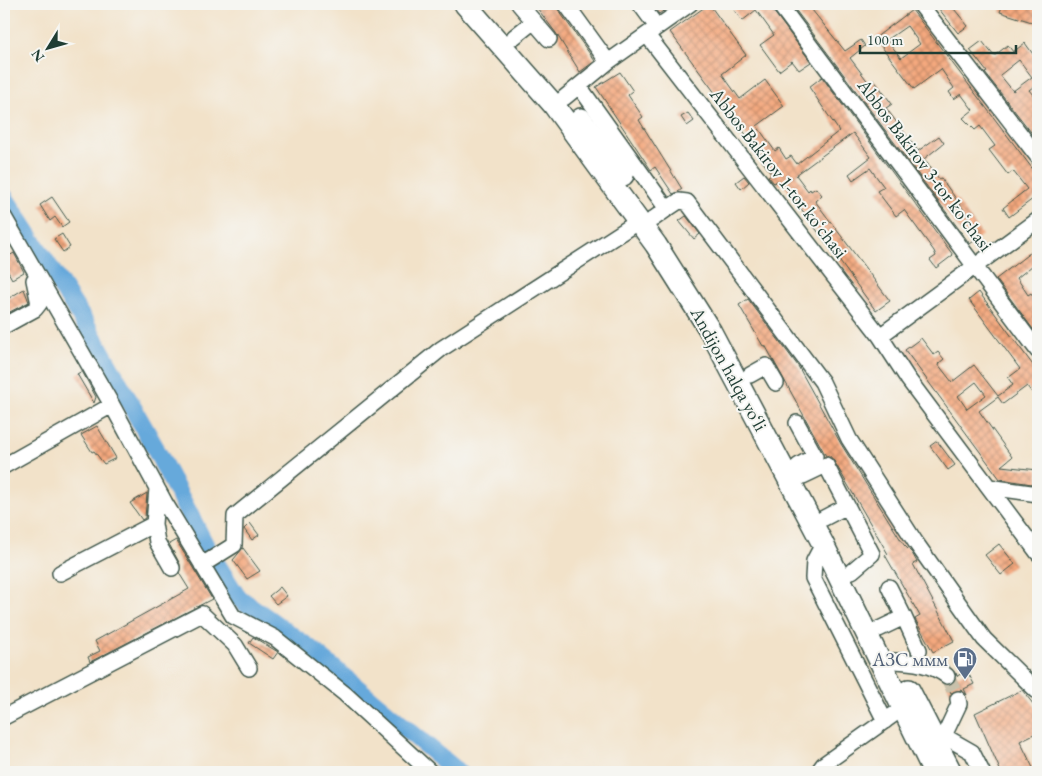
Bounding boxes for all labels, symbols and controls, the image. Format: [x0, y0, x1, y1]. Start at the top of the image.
north arrow [22, 22, 72, 72]
scale bar [860, 22, 1016, 54]
text: 100 m [867, 30, 904, 49]
text: N [27, 45, 48, 66]
street label: Abbos Bakirov 3-tor koʻchasi [851, 73, 998, 257]
street label: Abbos Bakirov 1-tor koʻchasi [704, 82, 854, 264]
street label: Andijon halqa yo‘li [684, 302, 774, 436]
fuel station icon: АЗС ммм [952, 646, 978, 680]
place label: АЗС ммм [871, 647, 948, 672]

